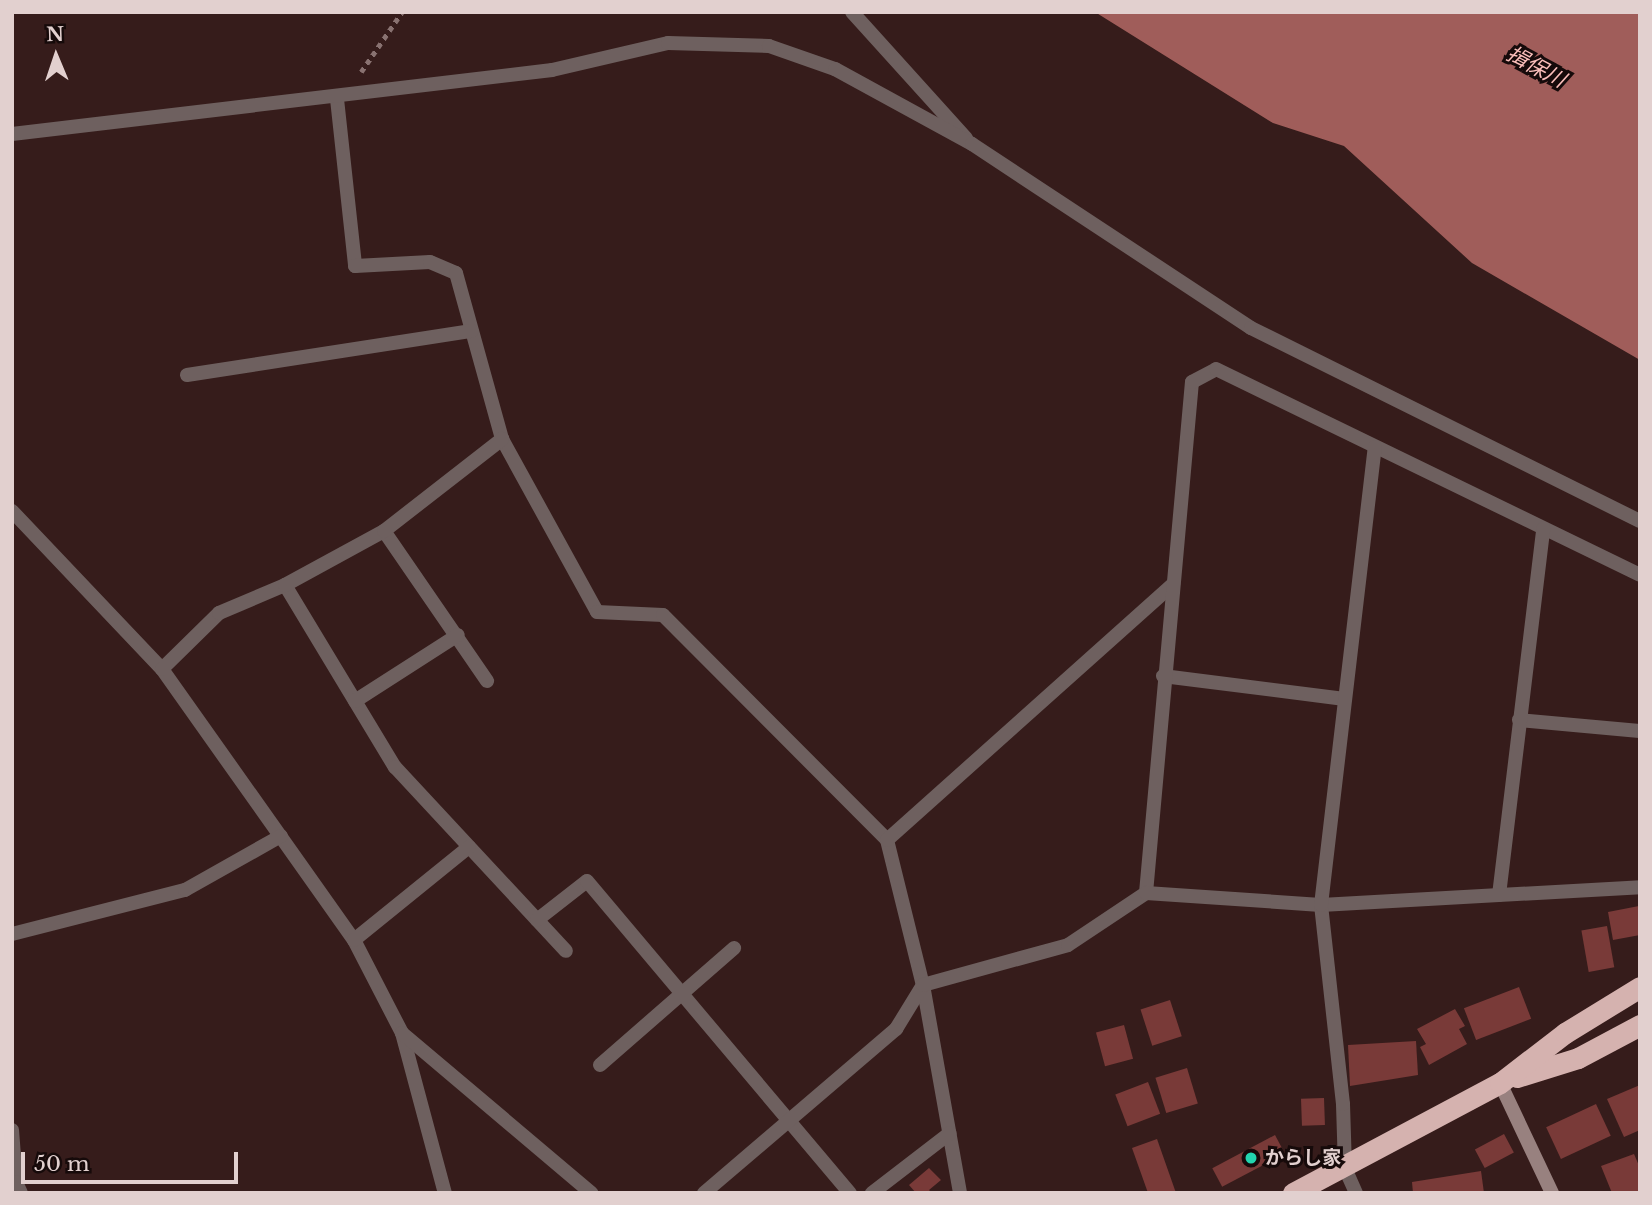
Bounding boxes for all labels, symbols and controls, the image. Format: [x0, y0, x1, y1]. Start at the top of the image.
north arrow [21, 21, 91, 91]
text: N [46, 23, 65, 46]
water label: 揖保川 [1502, 41, 1570, 93]
scale bar [24, 1138, 242, 1182]
place label: からし家 [1265, 1147, 1341, 1169]
marker: からし家 [1243, 1150, 1259, 1166]
text: 50 m [34, 1151, 89, 1177]

